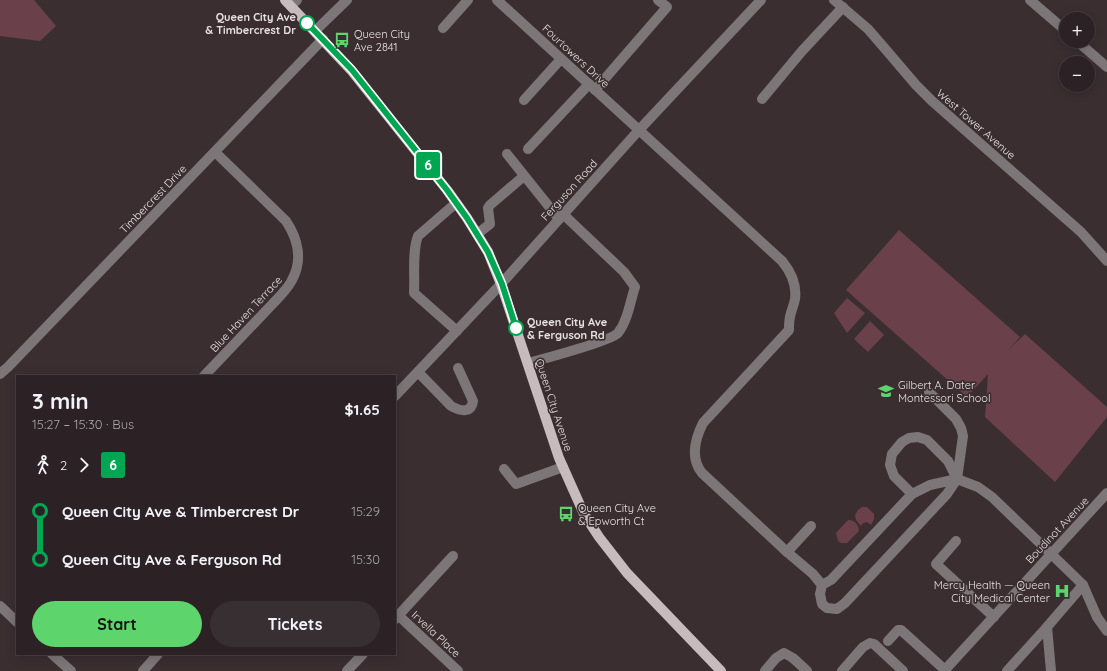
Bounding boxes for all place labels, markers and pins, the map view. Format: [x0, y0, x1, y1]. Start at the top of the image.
place label: Queen City Ave & Timbercrest Dr [205, 10, 297, 37]
marker: Queen City Ave & Timbercrest Dr [299, 15, 315, 31]
place label: Queen City Ave 2841 [354, 27, 410, 54]
bus stop icon: Queen City Ave 2841 [333, 31, 351, 49]
place label: Queen City Ave & Ferguson Rd [527, 315, 608, 342]
marker: Queen City Ave & Ferguson Rd [508, 320, 524, 336]
place label: Gilbert A. Dater Montessori School [898, 378, 991, 405]
school or university icon: Gilbert A. Dater Montessori School [877, 382, 895, 400]
place label: Queen City Ave & Epworth Ct [578, 501, 656, 528]
bus stop icon: Queen City Ave & Epworth Ct [557, 505, 575, 523]
place label: Mercy Health — Queen City Medical Center [934, 578, 1051, 605]
hospital icon: Mercy Health — Queen City Medical Center [1053, 582, 1071, 600]

